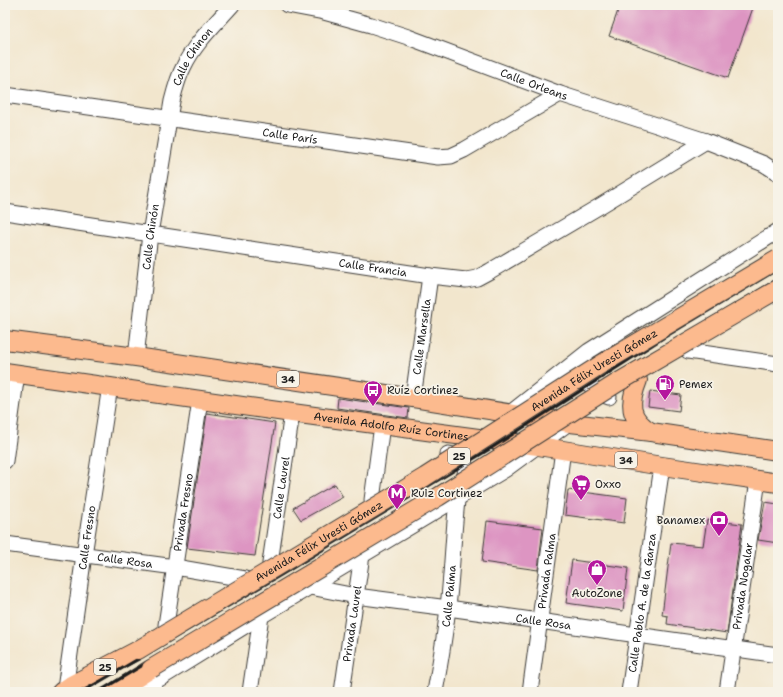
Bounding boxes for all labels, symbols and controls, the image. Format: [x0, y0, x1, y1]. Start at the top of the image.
street label: Calle Chinon [169, 24, 216, 88]
street label: Calle Orleans [498, 65, 570, 104]
street label: Calle París [261, 124, 319, 147]
street label: Calle Chinón [138, 203, 162, 271]
street label: Calle Francia [338, 255, 408, 280]
street label: Calle Marsella [409, 297, 434, 376]
street label: Avenida Félix Uresti Gómez [528, 325, 660, 415]
road number: 34 [277, 371, 299, 387]
fuel station icon: Pemex [654, 373, 676, 401]
place label: Pemex [679, 377, 713, 392]
bus stop icon: Ruíz Cortinez [362, 379, 384, 407]
place label: Ruíz Cortinez [387, 383, 459, 398]
street label: Avenida Adolfo Ruíz Cortines [313, 408, 470, 444]
road number: 25 [448, 448, 470, 464]
road number: 34 [615, 452, 637, 468]
street label: Calle Laurel [269, 455, 293, 520]
street label: Privada Fresno [170, 472, 196, 552]
supermarket icon: Oxxo [570, 473, 592, 501]
place label: Oxxo [595, 477, 622, 492]
metro station icon: Ruiz Cortinez [386, 482, 408, 510]
place label: Ruiz Cortinez [411, 486, 483, 501]
street label: Avenida Félix Uresti Gómez [252, 497, 385, 585]
street label: Calle Fresno [74, 504, 99, 571]
bank icon: Banamex [708, 509, 730, 537]
place label: Banamex [657, 513, 705, 528]
street label: Privada Palma [534, 532, 559, 610]
street label: Calle Pablo A. de la Garza [624, 532, 660, 674]
street label: Privada Nogalar [729, 542, 756, 631]
street label: Calle Rosa [96, 549, 154, 571]
shop icon: AutoZone [586, 558, 608, 586]
street label: Calle Palma [438, 564, 459, 628]
street label: Privada Laurel [339, 584, 365, 663]
place label: AutoZone [571, 586, 623, 601]
street label: Calle Rosa [515, 610, 572, 633]
road number: 25 [94, 659, 116, 675]

